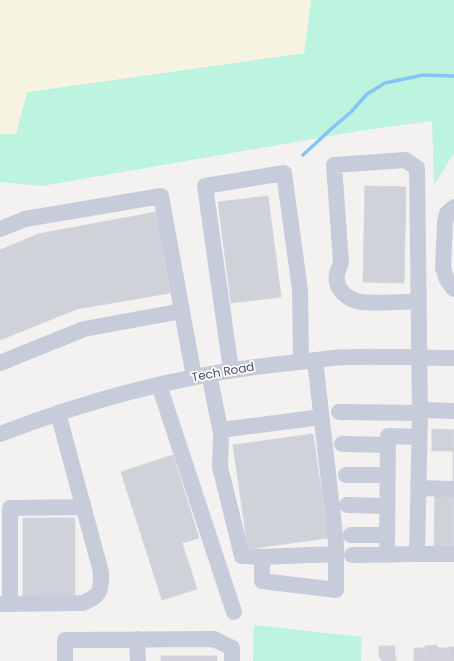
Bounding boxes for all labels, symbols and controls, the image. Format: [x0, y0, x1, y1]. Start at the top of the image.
street label: Tech Road [190, 358, 256, 385]

